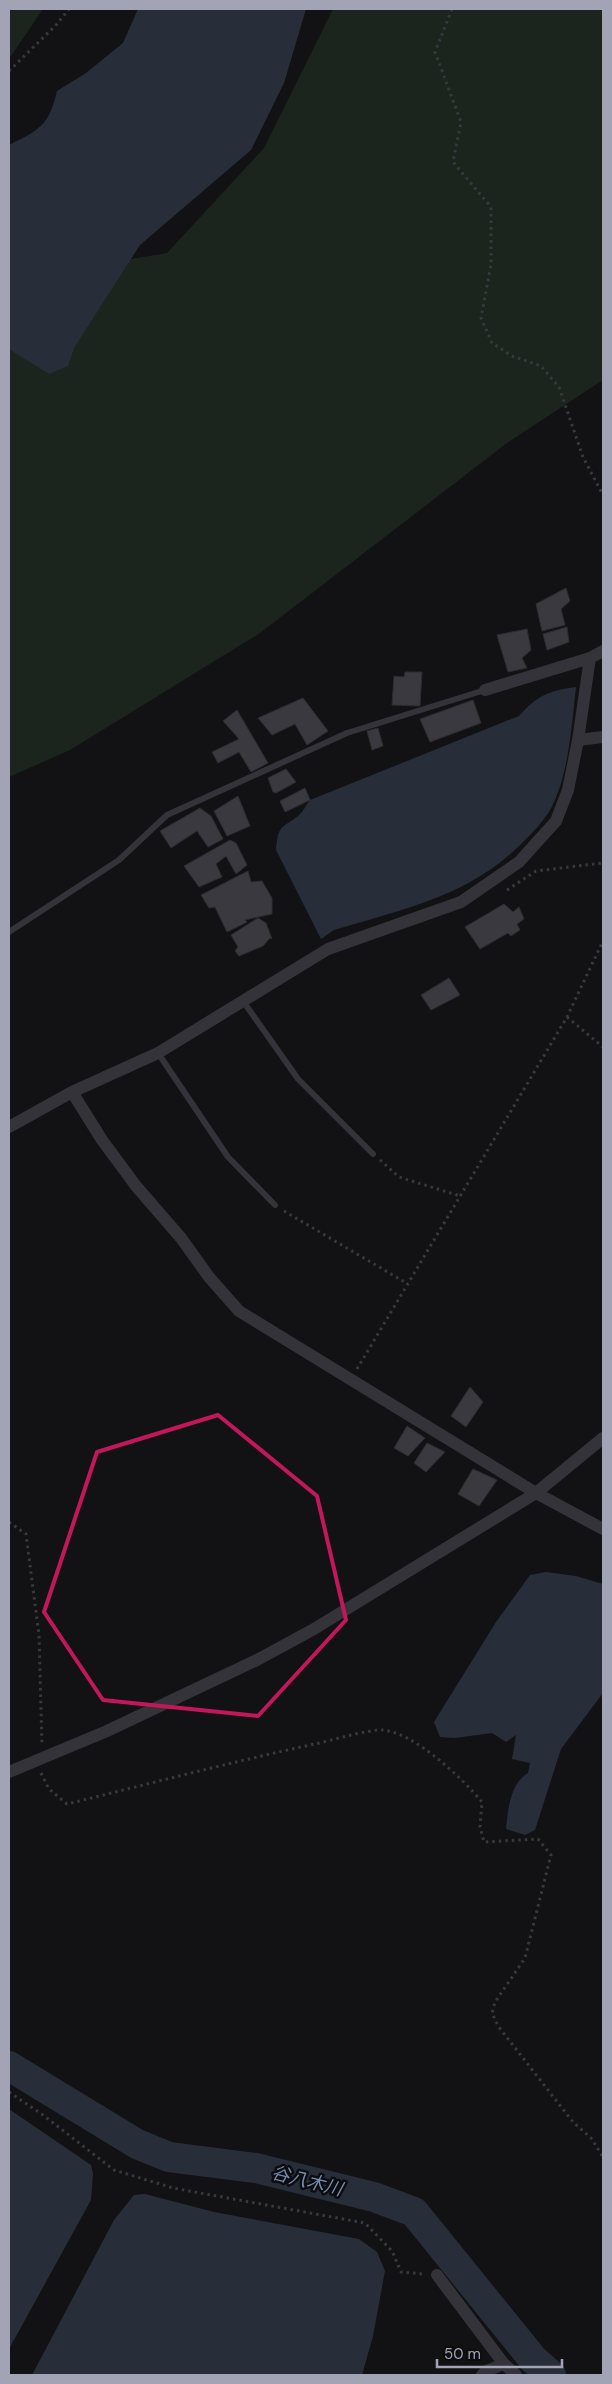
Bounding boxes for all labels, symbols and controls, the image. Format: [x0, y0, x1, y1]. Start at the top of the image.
water label: 谷八木川 [269, 2161, 347, 2202]
scale bar [437, 2336, 562, 2368]
text: 50 m [444, 2344, 481, 2364]

